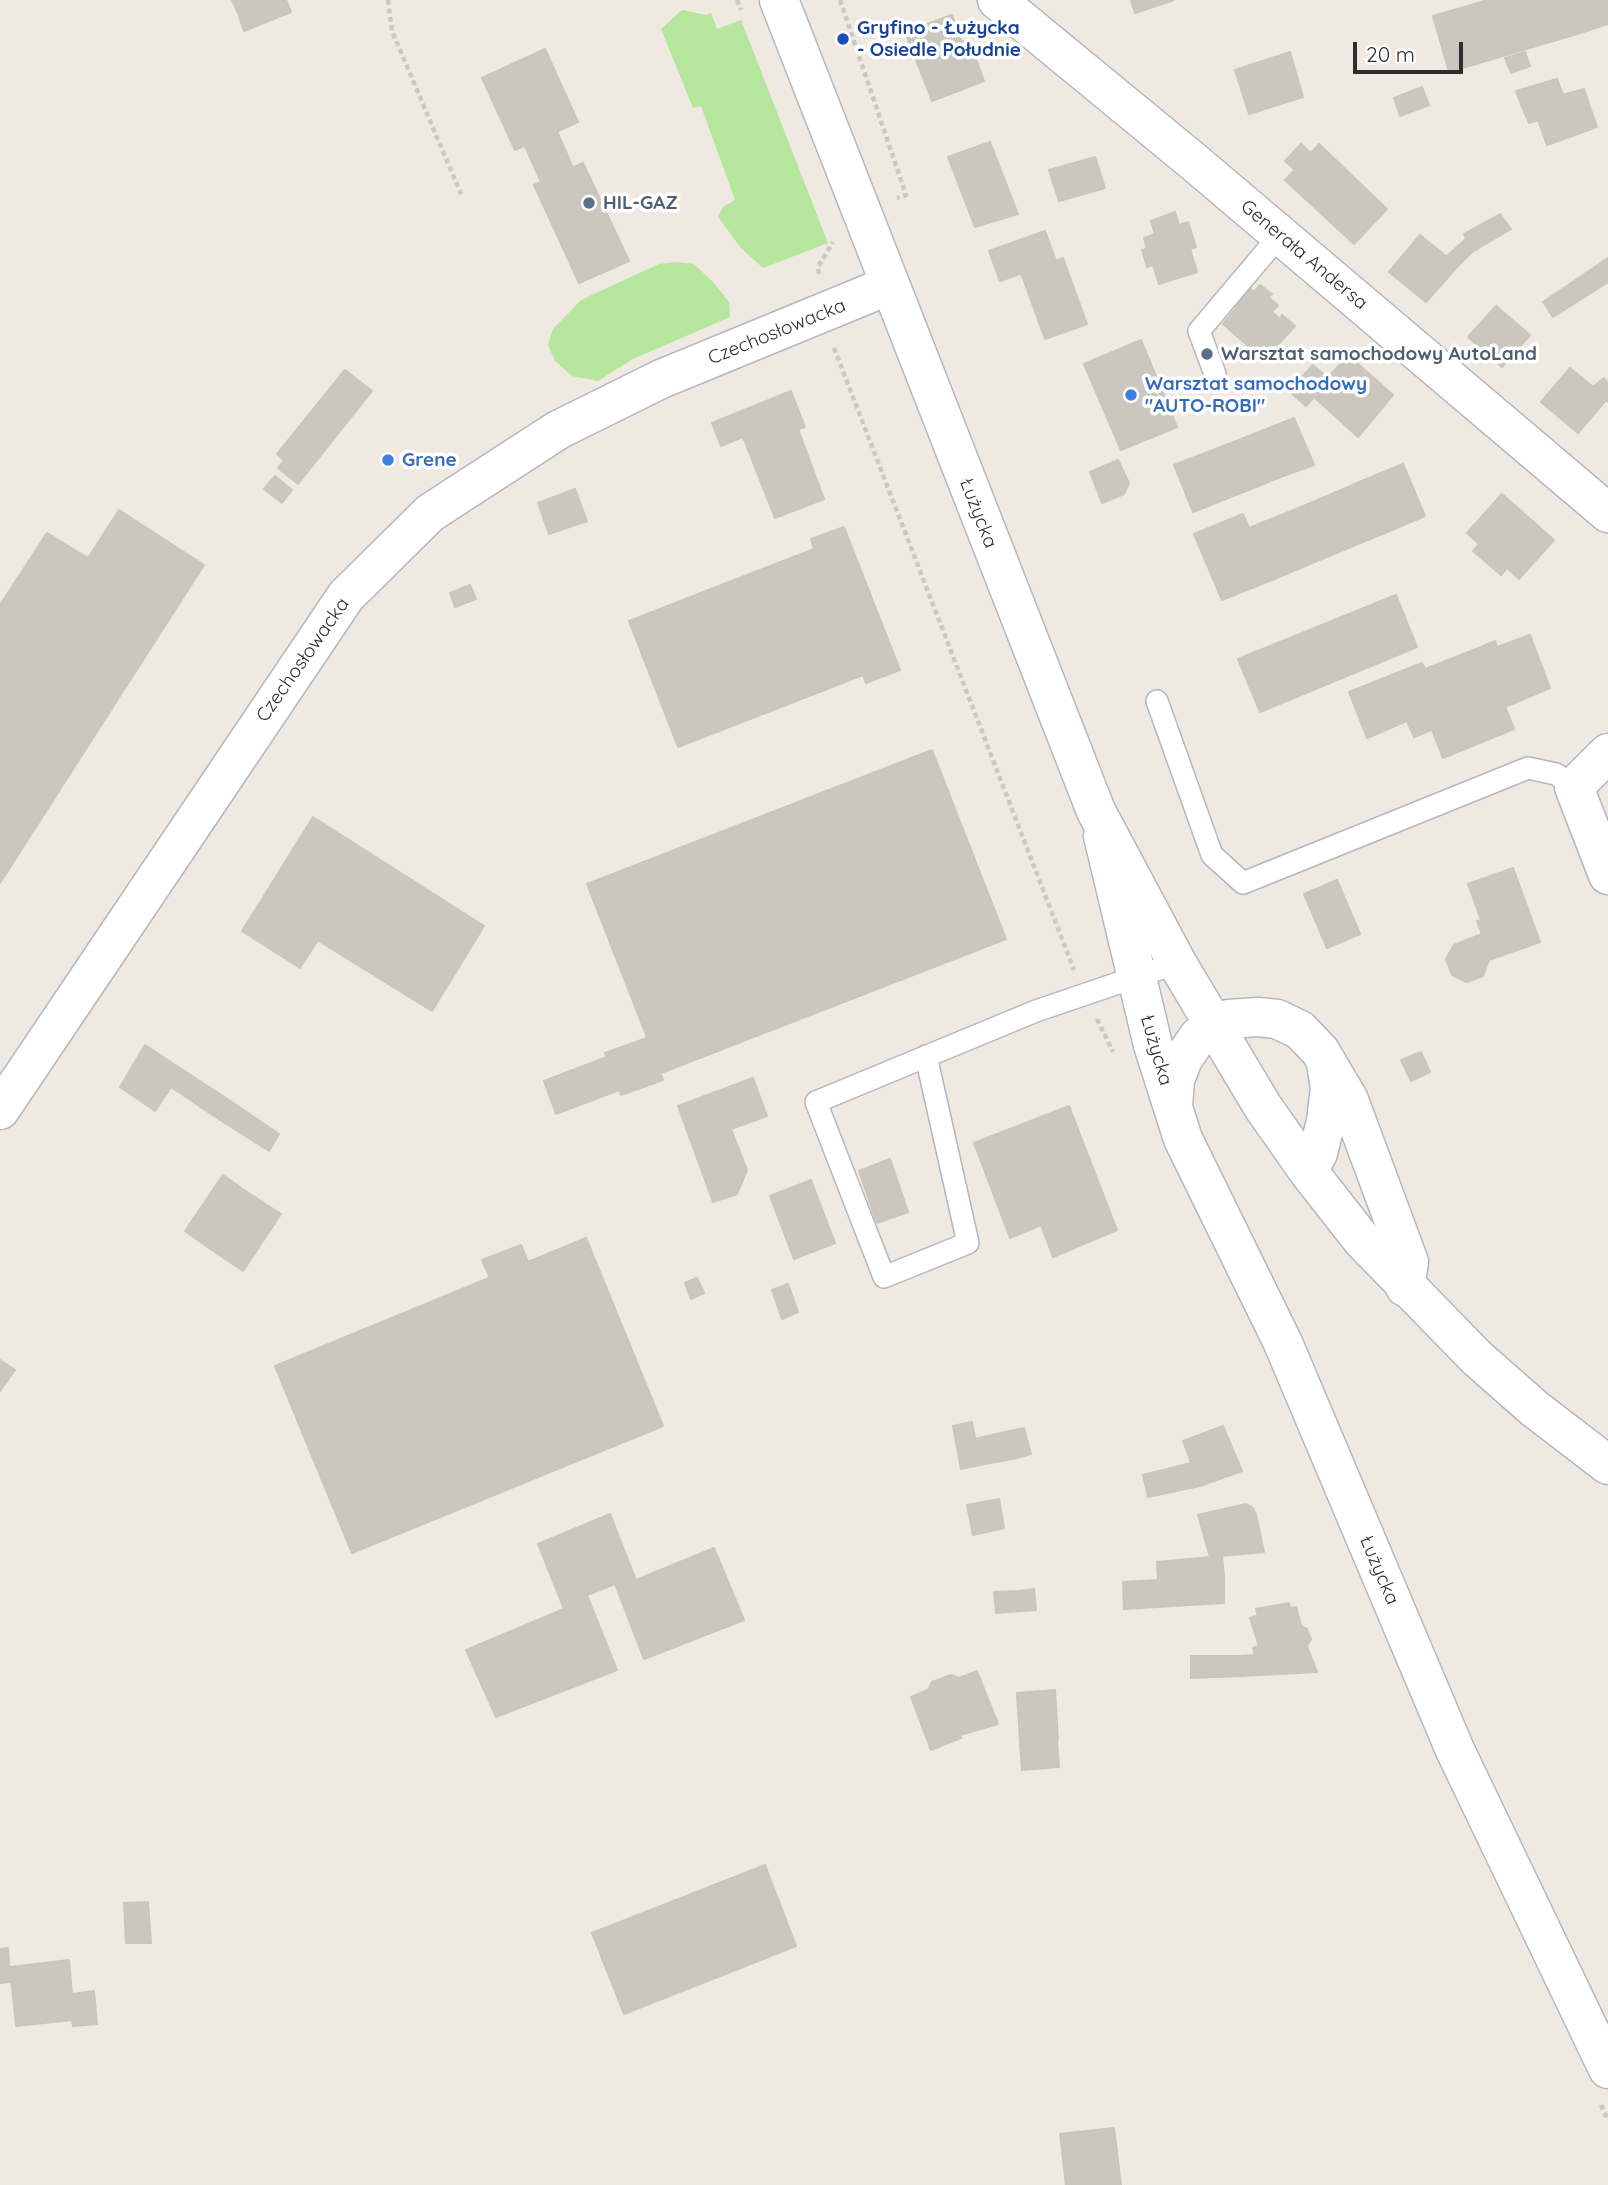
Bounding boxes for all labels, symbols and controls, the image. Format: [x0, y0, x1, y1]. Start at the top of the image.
place label: Gryfino - Łużycka - Osiedle Południe [857, 17, 1021, 61]
scale bar [1356, 28, 1466, 72]
marker: Gryfino - Łużycka - Osiedle Południe [835, 31, 851, 47]
text: 20 m [1366, 41, 1415, 67]
place label: HIL-GAZ [603, 192, 678, 214]
marker: HIL-GAZ [581, 195, 597, 211]
street label: Generała Andersa [1236, 195, 1372, 315]
street label: Czechosłowacka [705, 294, 849, 370]
place label: Warsztat samochodowy AutoLand [1221, 343, 1537, 365]
marker: Warsztat samochodowy AutoLand [1199, 346, 1215, 362]
place label: Warsztat samochodowy "AUTO-ROBI" [1145, 373, 1367, 417]
marker: Warsztat samochodowy "AUTO-ROBI" [1123, 387, 1139, 403]
place label: Grene [402, 449, 457, 471]
marker: Grene [380, 452, 396, 468]
street label: Łużycka [954, 475, 1002, 551]
street label: Czechosłowacka [252, 594, 354, 726]
street label: Łużycka [1135, 1012, 1177, 1088]
street label: Łużycka [1354, 1532, 1404, 1608]

